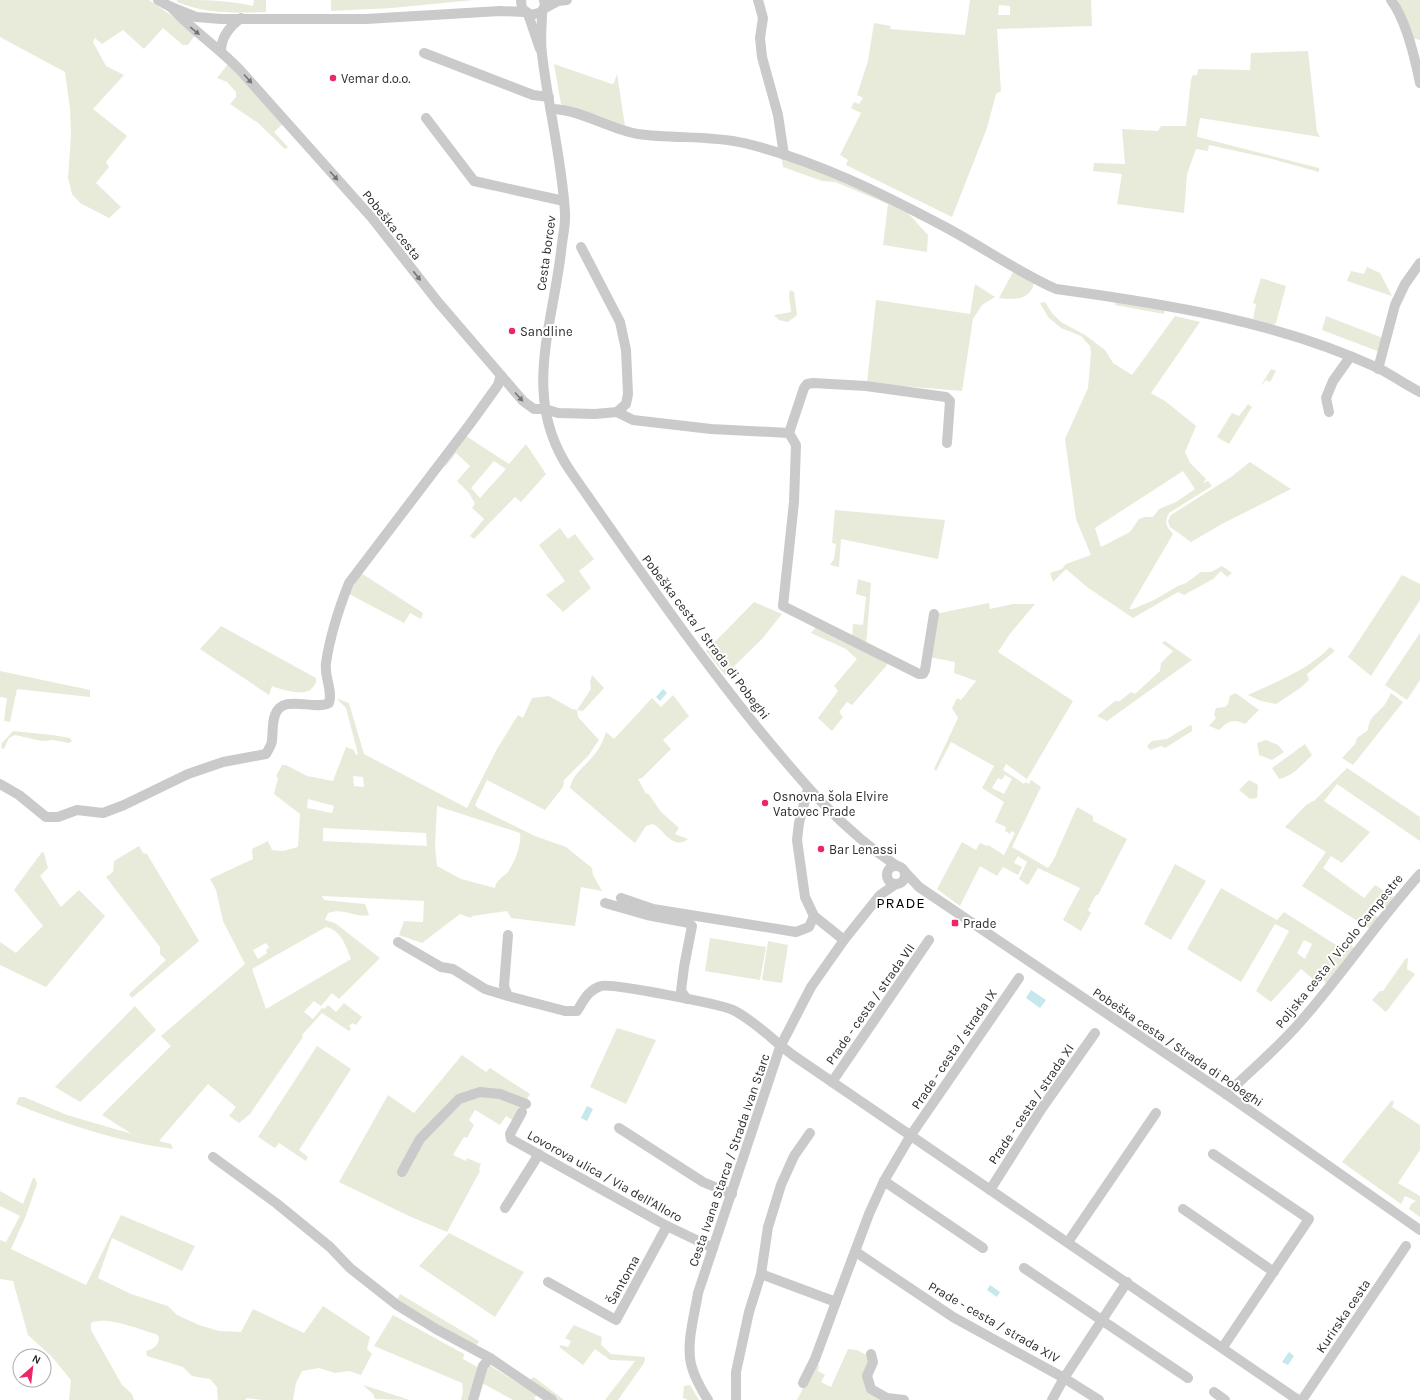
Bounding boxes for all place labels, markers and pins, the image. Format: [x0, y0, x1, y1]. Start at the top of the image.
place label: Vemar d.o.o. [341, 71, 411, 86]
marker: Vemar d.o.o. [328, 73, 338, 83]
place label: Sandline [520, 324, 573, 339]
marker: Sandline [507, 326, 517, 336]
place label: Osnovna šola Elvire Vatovec Prade [773, 789, 889, 819]
marker: Osnovna šola Elvire Vatovec Prade [760, 798, 770, 808]
place label: Bar Lenassi [829, 842, 897, 857]
marker: Bar Lenassi [816, 844, 826, 854]
place label: Prade [963, 916, 997, 931]
marker: Prade [950, 918, 960, 928]

